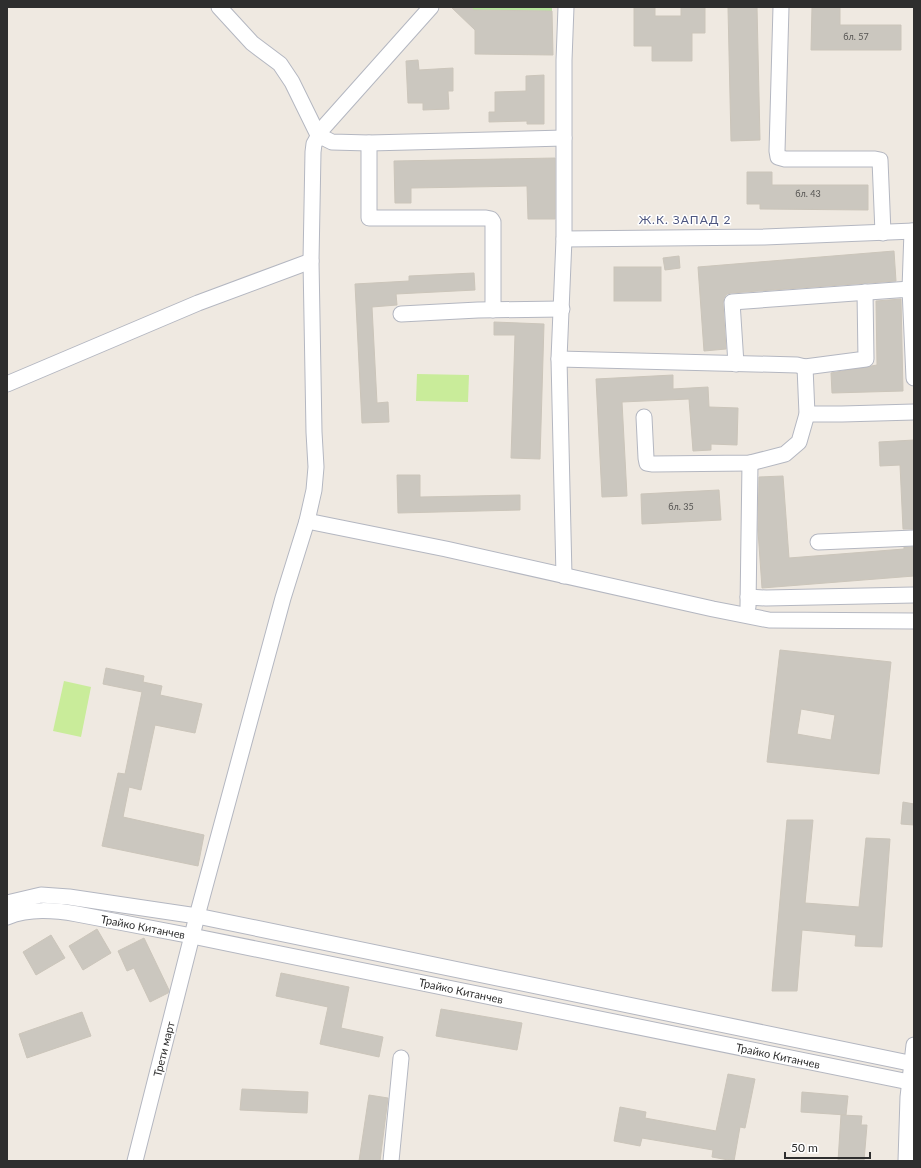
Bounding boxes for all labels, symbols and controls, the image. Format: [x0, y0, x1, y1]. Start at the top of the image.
house number: бл. 57 [843, 31, 869, 42]
house number: бл. 43 [795, 188, 821, 199]
district label: Ж.К. ЗАПАД 2 [639, 212, 731, 227]
house number: бл. 35 [668, 501, 694, 512]
street label: Трайко Китанчев [100, 912, 186, 941]
street label: Трайко Китанчев [418, 975, 504, 1006]
street label: Трети март [150, 1019, 177, 1078]
street label: Трайко Китанчев [735, 1040, 821, 1071]
scale bar [785, 1134, 870, 1160]
text: 50 m [791, 1140, 818, 1155]

